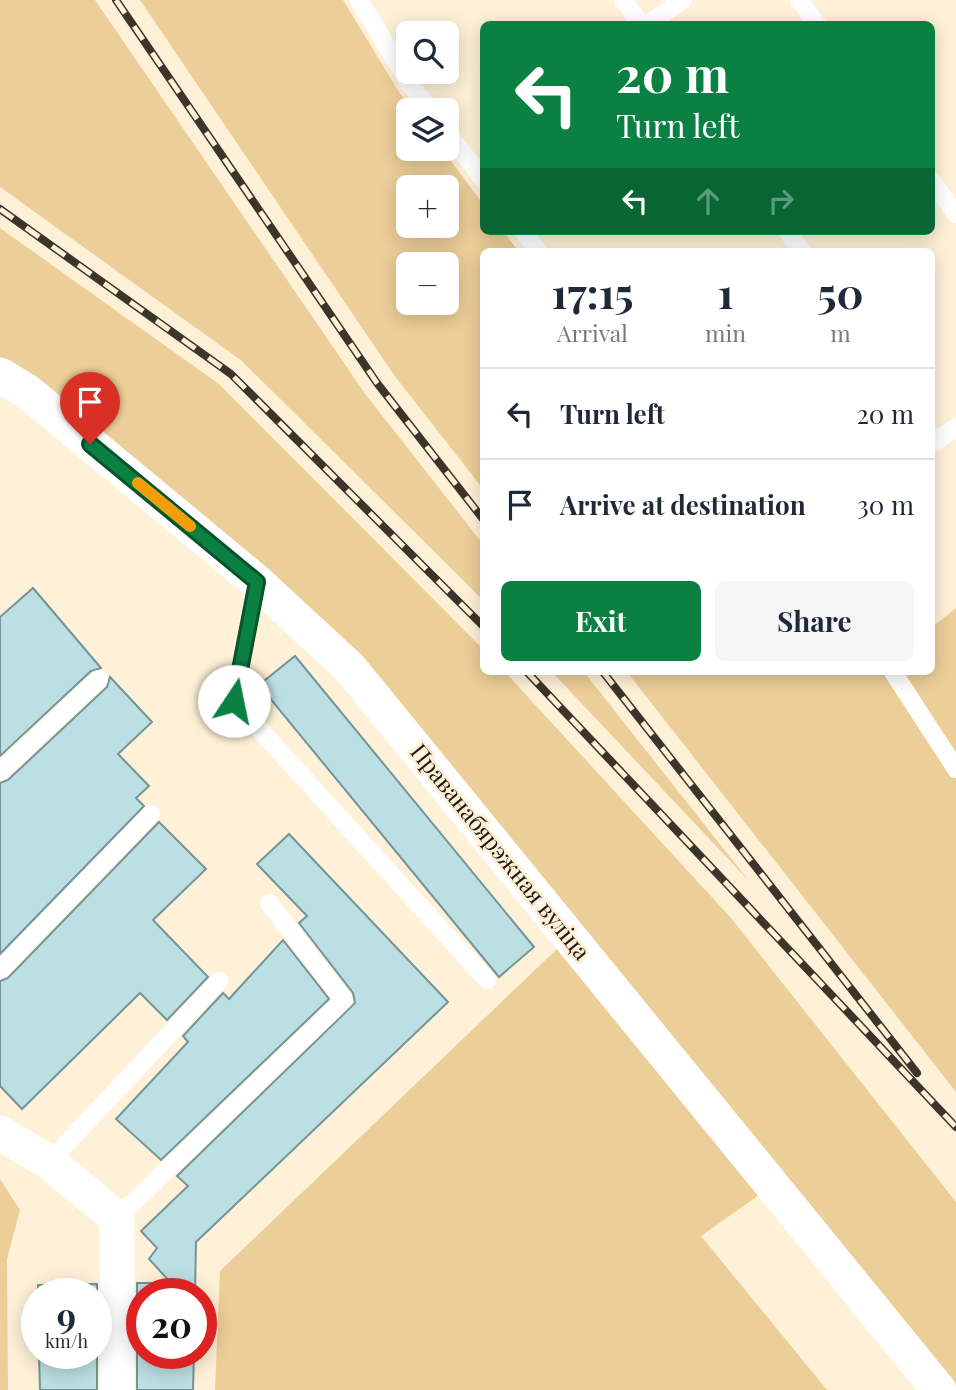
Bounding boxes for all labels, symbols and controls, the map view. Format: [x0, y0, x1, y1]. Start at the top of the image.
map controls [396, 21, 459, 315]
button: search [396, 21, 459, 84]
text: 20 m [616, 40, 729, 105]
icon: left [501, 49, 592, 140]
button: layers [396, 98, 459, 161]
text: Turn left [616, 103, 740, 146]
button: + [396, 175, 459, 238]
icon: left [616, 182, 654, 220]
icon: ahead [689, 182, 727, 220]
icon: right [762, 182, 800, 220]
button: − [396, 252, 459, 315]
text: 17:15 [551, 264, 634, 320]
text: 1 [717, 264, 733, 320]
text: 50 [817, 264, 864, 320]
text: Arrival [557, 317, 628, 348]
text: min [705, 317, 746, 348]
text: m [830, 317, 851, 348]
pin [60, 372, 120, 444]
icon: arrive [71, 383, 109, 421]
icon: left [501, 395, 539, 433]
text: Turn left [560, 396, 665, 431]
text: 20 m [856, 396, 914, 431]
icon: arrive [501, 486, 539, 524]
text: Arrive at destination [560, 487, 806, 522]
text: 30 m [857, 487, 914, 522]
button: Exit [501, 581, 701, 661]
button: Share [715, 581, 914, 661]
position arrow [197, 664, 271, 738]
street label: Праванабярэжная вуліца [404, 736, 598, 966]
speed limit sign: 20 [126, 1278, 217, 1369]
text: 9 [57, 1291, 76, 1338]
text: km/h [45, 1329, 88, 1353]

